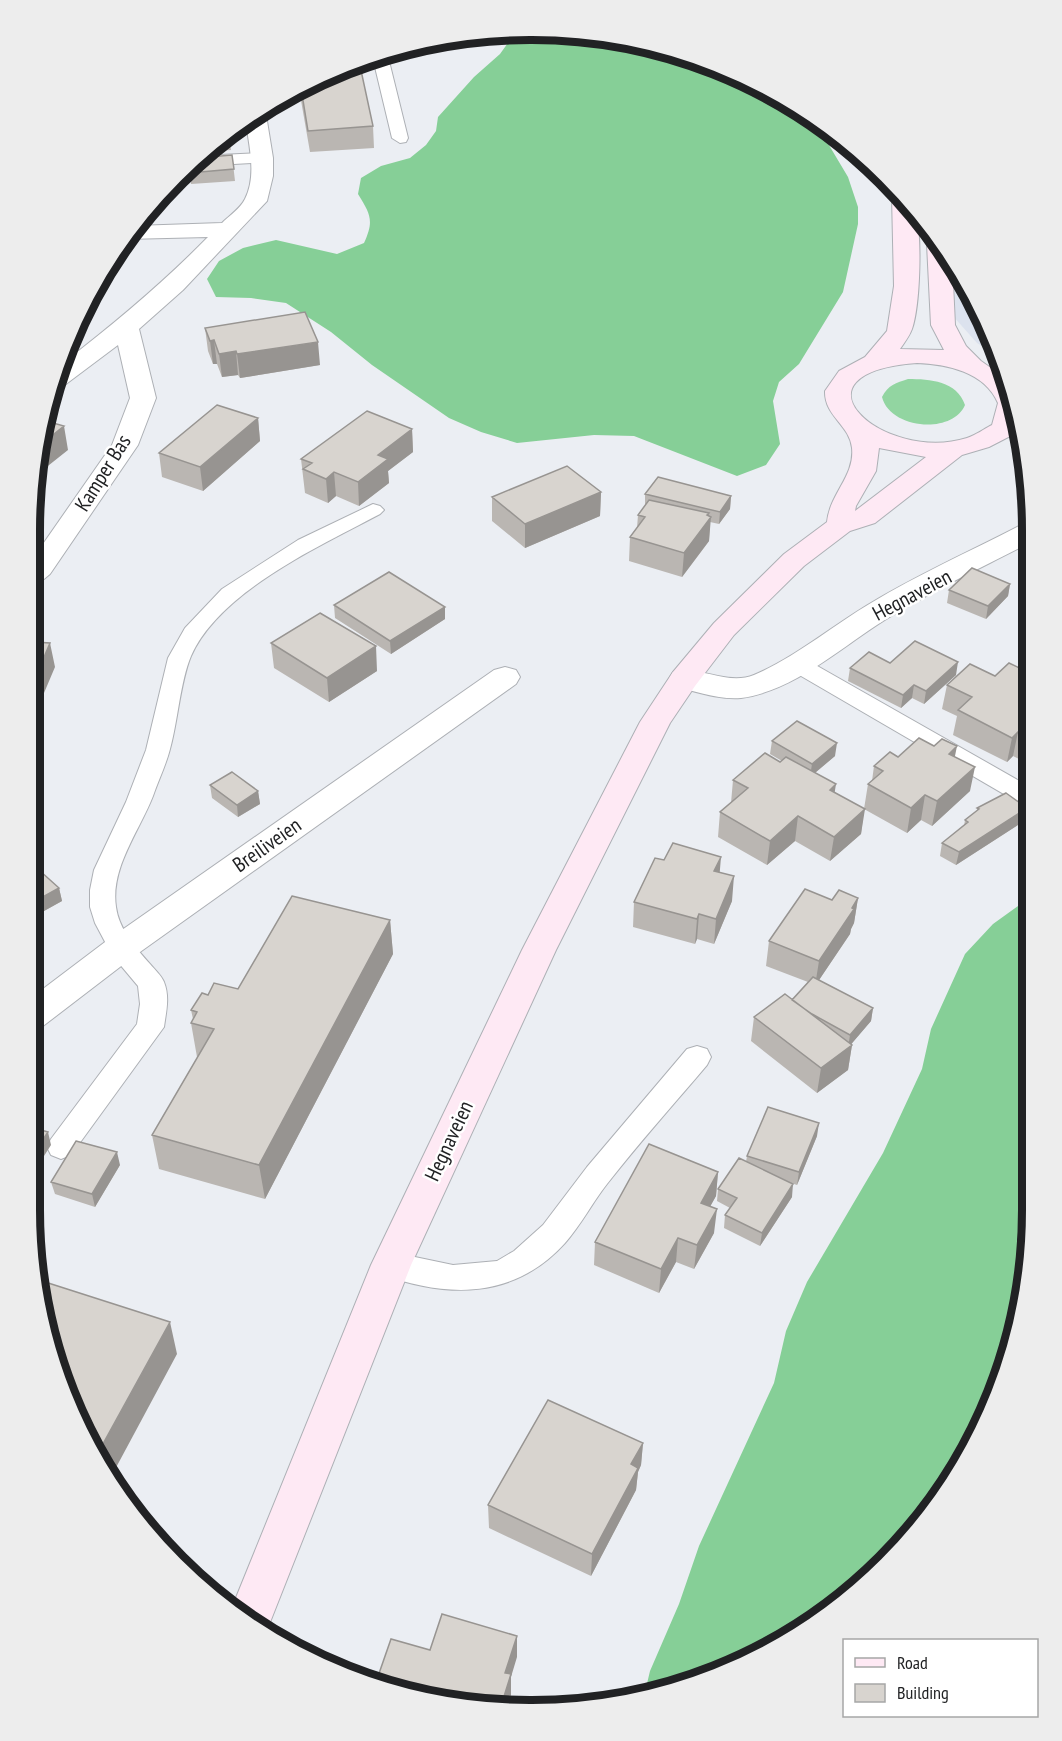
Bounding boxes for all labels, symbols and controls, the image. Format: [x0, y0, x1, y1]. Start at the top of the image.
street label: Kamper Bas [69, 429, 137, 516]
street label: Hegnaveien [868, 563, 956, 627]
street label: Breiliveien [227, 811, 306, 878]
street label: Hegnaveien [418, 1096, 479, 1185]
legend [843, 1639, 1038, 1717]
text: Road [897, 1651, 928, 1674]
text: Building [897, 1681, 949, 1704]

